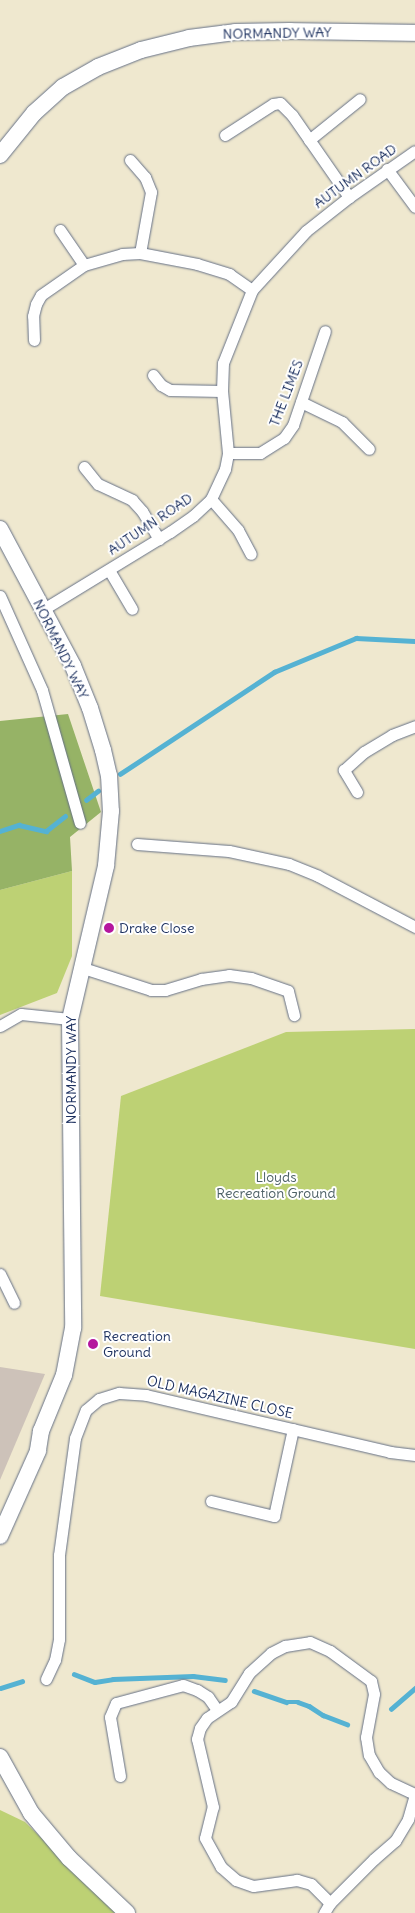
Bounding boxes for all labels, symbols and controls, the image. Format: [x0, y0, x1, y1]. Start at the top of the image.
street label: NORMANDY WAY [222, 24, 332, 42]
street label: AUTUMN ROAD [310, 140, 400, 212]
street label: THE LIMES [266, 357, 306, 429]
street label: AUTUMN ROAD [105, 490, 195, 558]
street label: NORMANDY WAY [30, 596, 92, 702]
place label: Drake Close [119, 920, 195, 936]
marker: Drake Close [103, 922, 115, 934]
street label: NORMANDY WAY [63, 1016, 79, 1124]
park label: Lloyds Recreation Ground [216, 1169, 336, 1202]
place label: Recreation Ground [103, 1328, 171, 1360]
marker: Recreation Ground [87, 1338, 99, 1350]
street label: OLD MAGAZINE CLOSE [145, 1372, 295, 1422]

